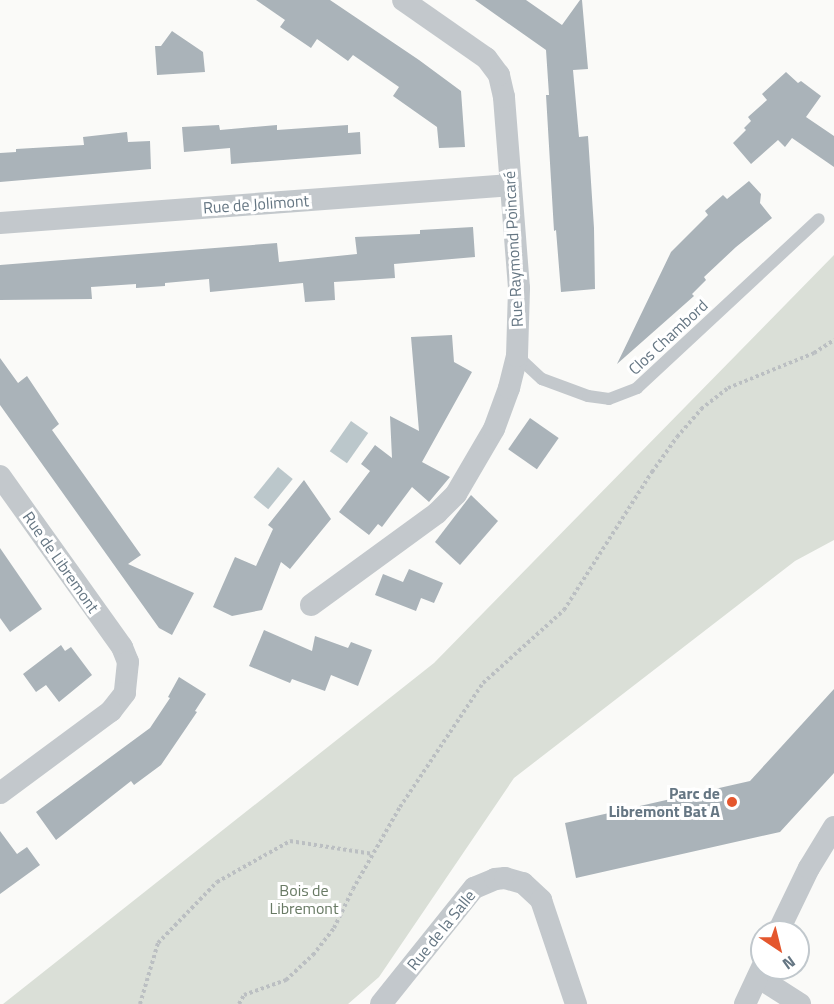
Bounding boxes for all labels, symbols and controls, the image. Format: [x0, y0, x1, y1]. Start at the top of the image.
street label: Rue Raymond Poincaré [499, 170, 527, 328]
street label: Rue de Jolimont [202, 191, 310, 217]
street label: Clos Chambord [624, 295, 712, 379]
street label: Rue de Libremont [19, 508, 103, 616]
place label: Parc de Libremont Bat A [608, 783, 720, 821]
marker: Parc de Libremont Bat A [725, 795, 739, 809]
park label: Bois de Libremont [269, 880, 339, 918]
street label: Rue de la Salle [403, 886, 479, 974]
north arrow [750, 920, 810, 980]
text: N [778, 950, 801, 976]

